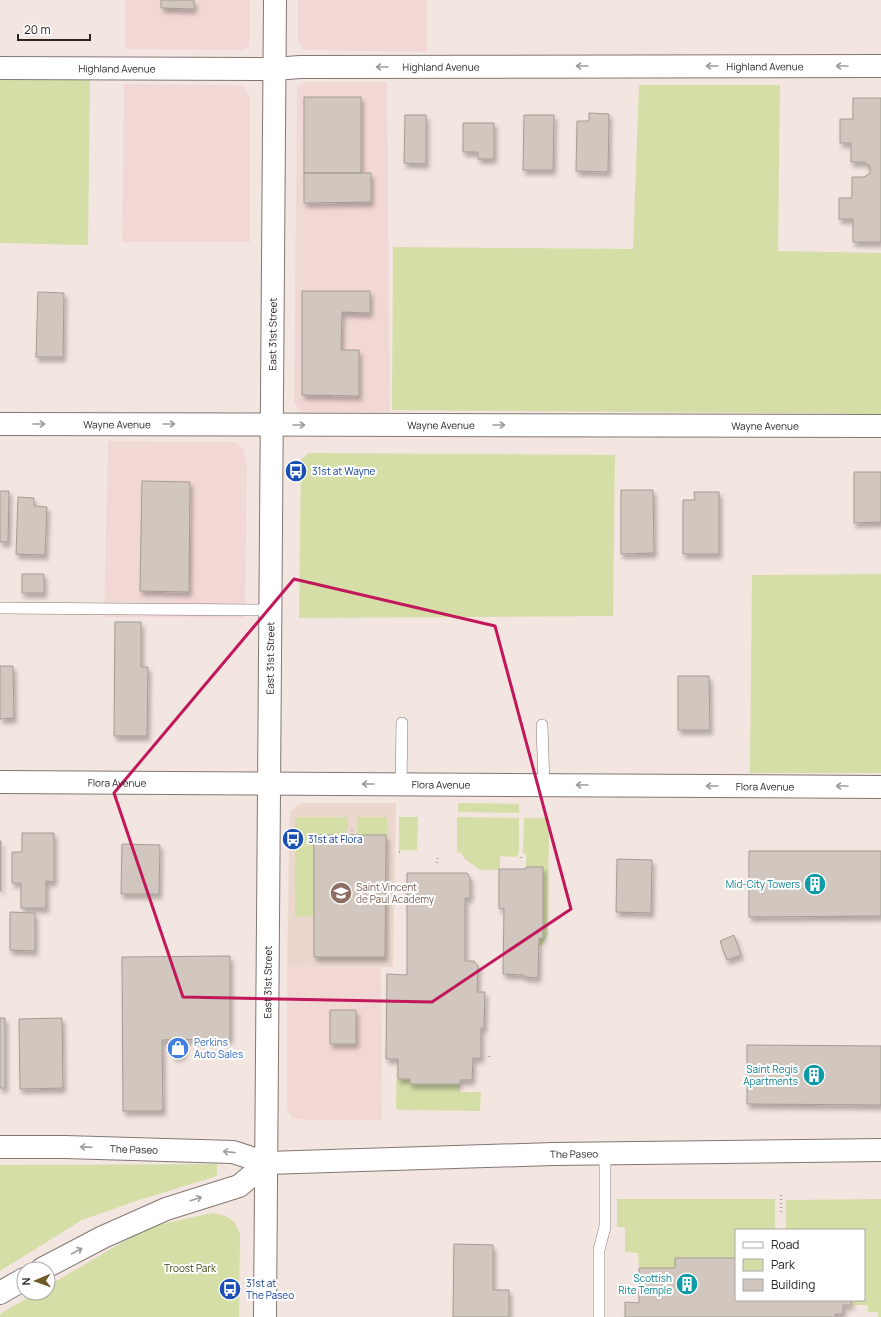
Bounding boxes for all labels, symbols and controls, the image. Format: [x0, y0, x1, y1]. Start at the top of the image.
scale bar [18, 16, 90, 42]
text: 20 m [24, 21, 51, 38]
street label: Highland Avenue [726, 59, 804, 73]
street label: Highland Avenue [402, 60, 480, 74]
street label: Highland Avenue [78, 61, 156, 76]
one-way arrow [576, 62, 589, 70]
one-way arrow [706, 62, 719, 70]
one-way arrow [836, 62, 849, 70]
one-way arrow [376, 63, 389, 71]
street label: East 31st Street [265, 298, 280, 370]
street label: Wayne Avenue [83, 417, 151, 431]
street label: Wayne Avenue [407, 418, 475, 432]
street label: Wayne Avenue [731, 419, 799, 433]
one-way arrow [32, 420, 45, 428]
one-way arrow [162, 420, 175, 428]
one-way arrow [292, 421, 305, 429]
one-way arrow [492, 421, 505, 429]
bus stop icon: 31st at Wayne [283, 458, 309, 484]
place label: 31st at Wayne [312, 464, 376, 478]
street label: East 31st Street [263, 622, 277, 694]
street label: Flora Avenue [88, 775, 146, 790]
street label: Flora Avenue [412, 777, 470, 792]
street label: Flora Avenue [736, 779, 794, 794]
one-way arrow [362, 780, 375, 788]
one-way arrow [576, 781, 589, 789]
one-way arrow [706, 782, 719, 790]
one-way arrow [836, 782, 849, 790]
bus stop icon: 31st at Flora [280, 826, 306, 852]
place label: 31st at Flora [308, 832, 363, 846]
building icon: Mid-City Towers [802, 871, 828, 897]
place label: Mid-City Towers [726, 877, 800, 891]
school or university icon: Saint Vincent de Paul Academy [328, 880, 354, 906]
place label: Saint Vincent de Paul Academy [356, 880, 435, 906]
street label: East 31st Street [260, 946, 275, 1018]
shop icon: Perkins Auto Sales [165, 1035, 191, 1061]
place label: Perkins Auto Sales [194, 1035, 243, 1061]
place label: Saint Regis Apartments [743, 1062, 798, 1088]
building icon: Saint Regis Apartments [801, 1062, 827, 1088]
street label: The Paseo [110, 1141, 158, 1157]
one-way arrow [80, 1144, 93, 1151]
street label: The Paseo [550, 1146, 598, 1161]
one-way arrow [223, 1148, 236, 1156]
one-way arrow [189, 1195, 202, 1202]
legend [735, 1229, 865, 1301]
text: Road [771, 1236, 799, 1253]
one-way arrow [71, 1246, 83, 1254]
text: Park [771, 1256, 796, 1273]
north arrow [16, 1261, 56, 1301]
park label: Troost Park [164, 1261, 217, 1275]
place label: Scottish Rite Temple [618, 1271, 672, 1297]
building icon: Scottish Rite Temple [674, 1271, 700, 1297]
bus stop icon: 31st at The Paseo [217, 1276, 243, 1302]
place label: 31st at The Paseo [246, 1276, 294, 1302]
text: Building [771, 1276, 815, 1293]
text: N [18, 1277, 33, 1286]

